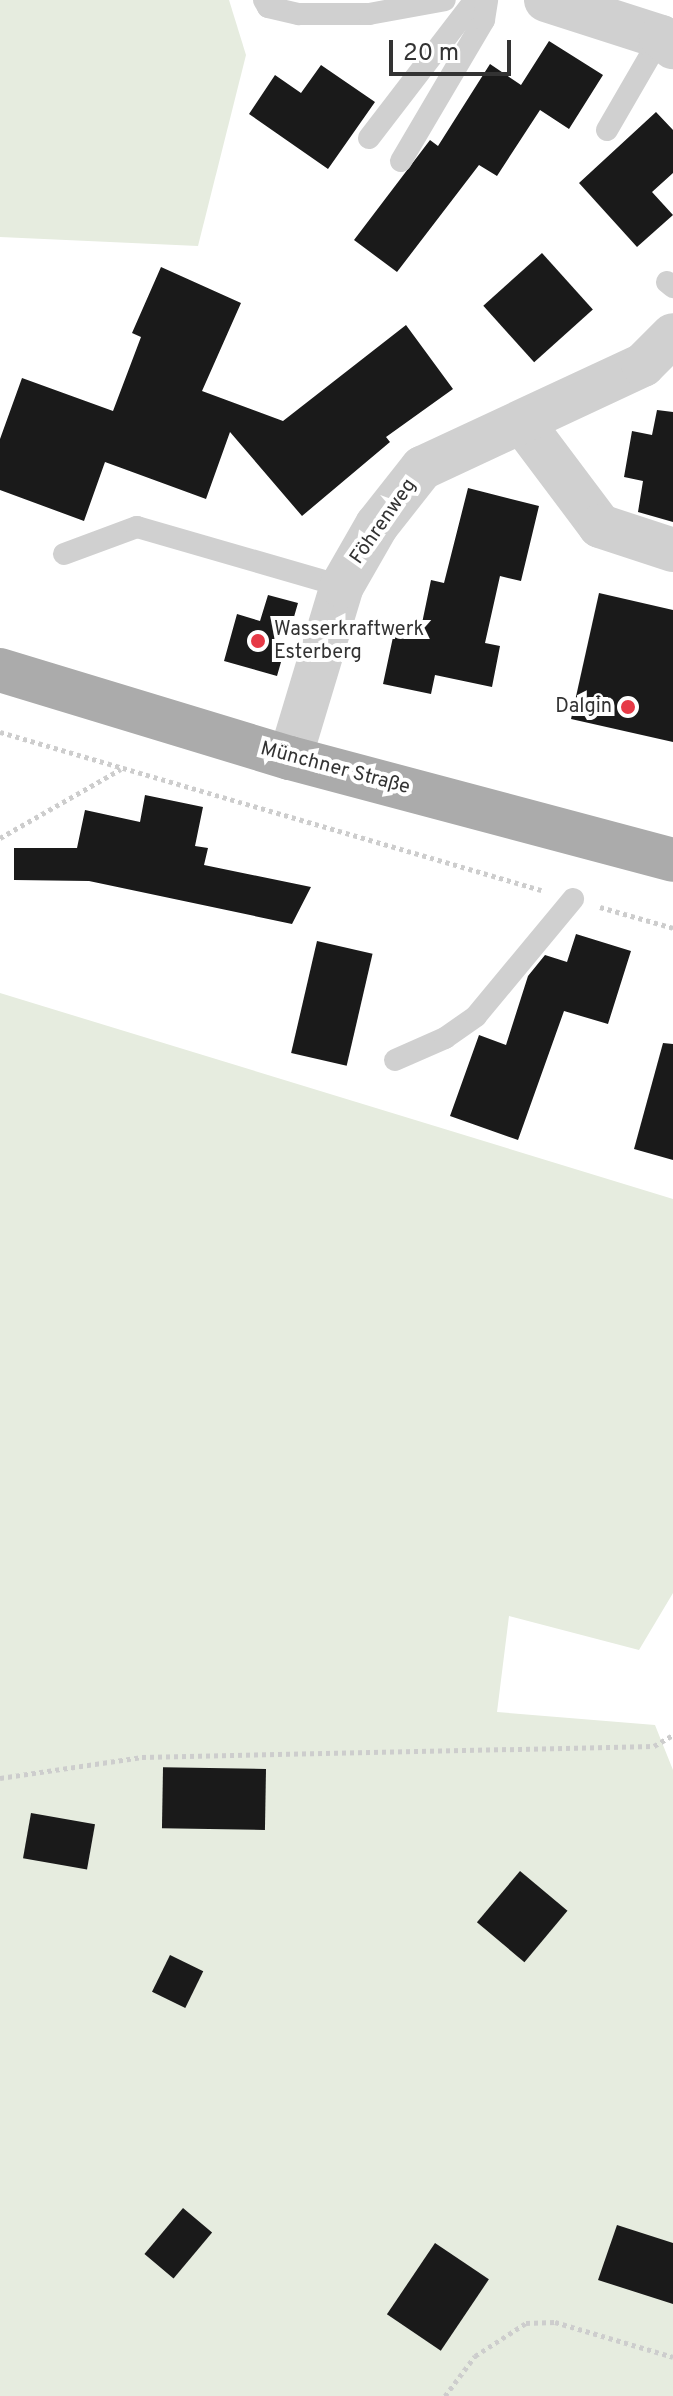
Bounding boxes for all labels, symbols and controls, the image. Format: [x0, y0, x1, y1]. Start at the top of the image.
scale bar [393, 24, 515, 74]
text: 20 m [403, 39, 459, 69]
street label: Föhrenweg [346, 475, 422, 569]
place label: Wasserkraftwerk Esterberg [274, 618, 424, 665]
marker: Wasserkraftwerk Esterberg [249, 632, 267, 650]
place label: Dalgin [555, 695, 612, 719]
marker: Dalgin [619, 698, 637, 716]
street label: Münchner Straße [258, 738, 412, 800]

